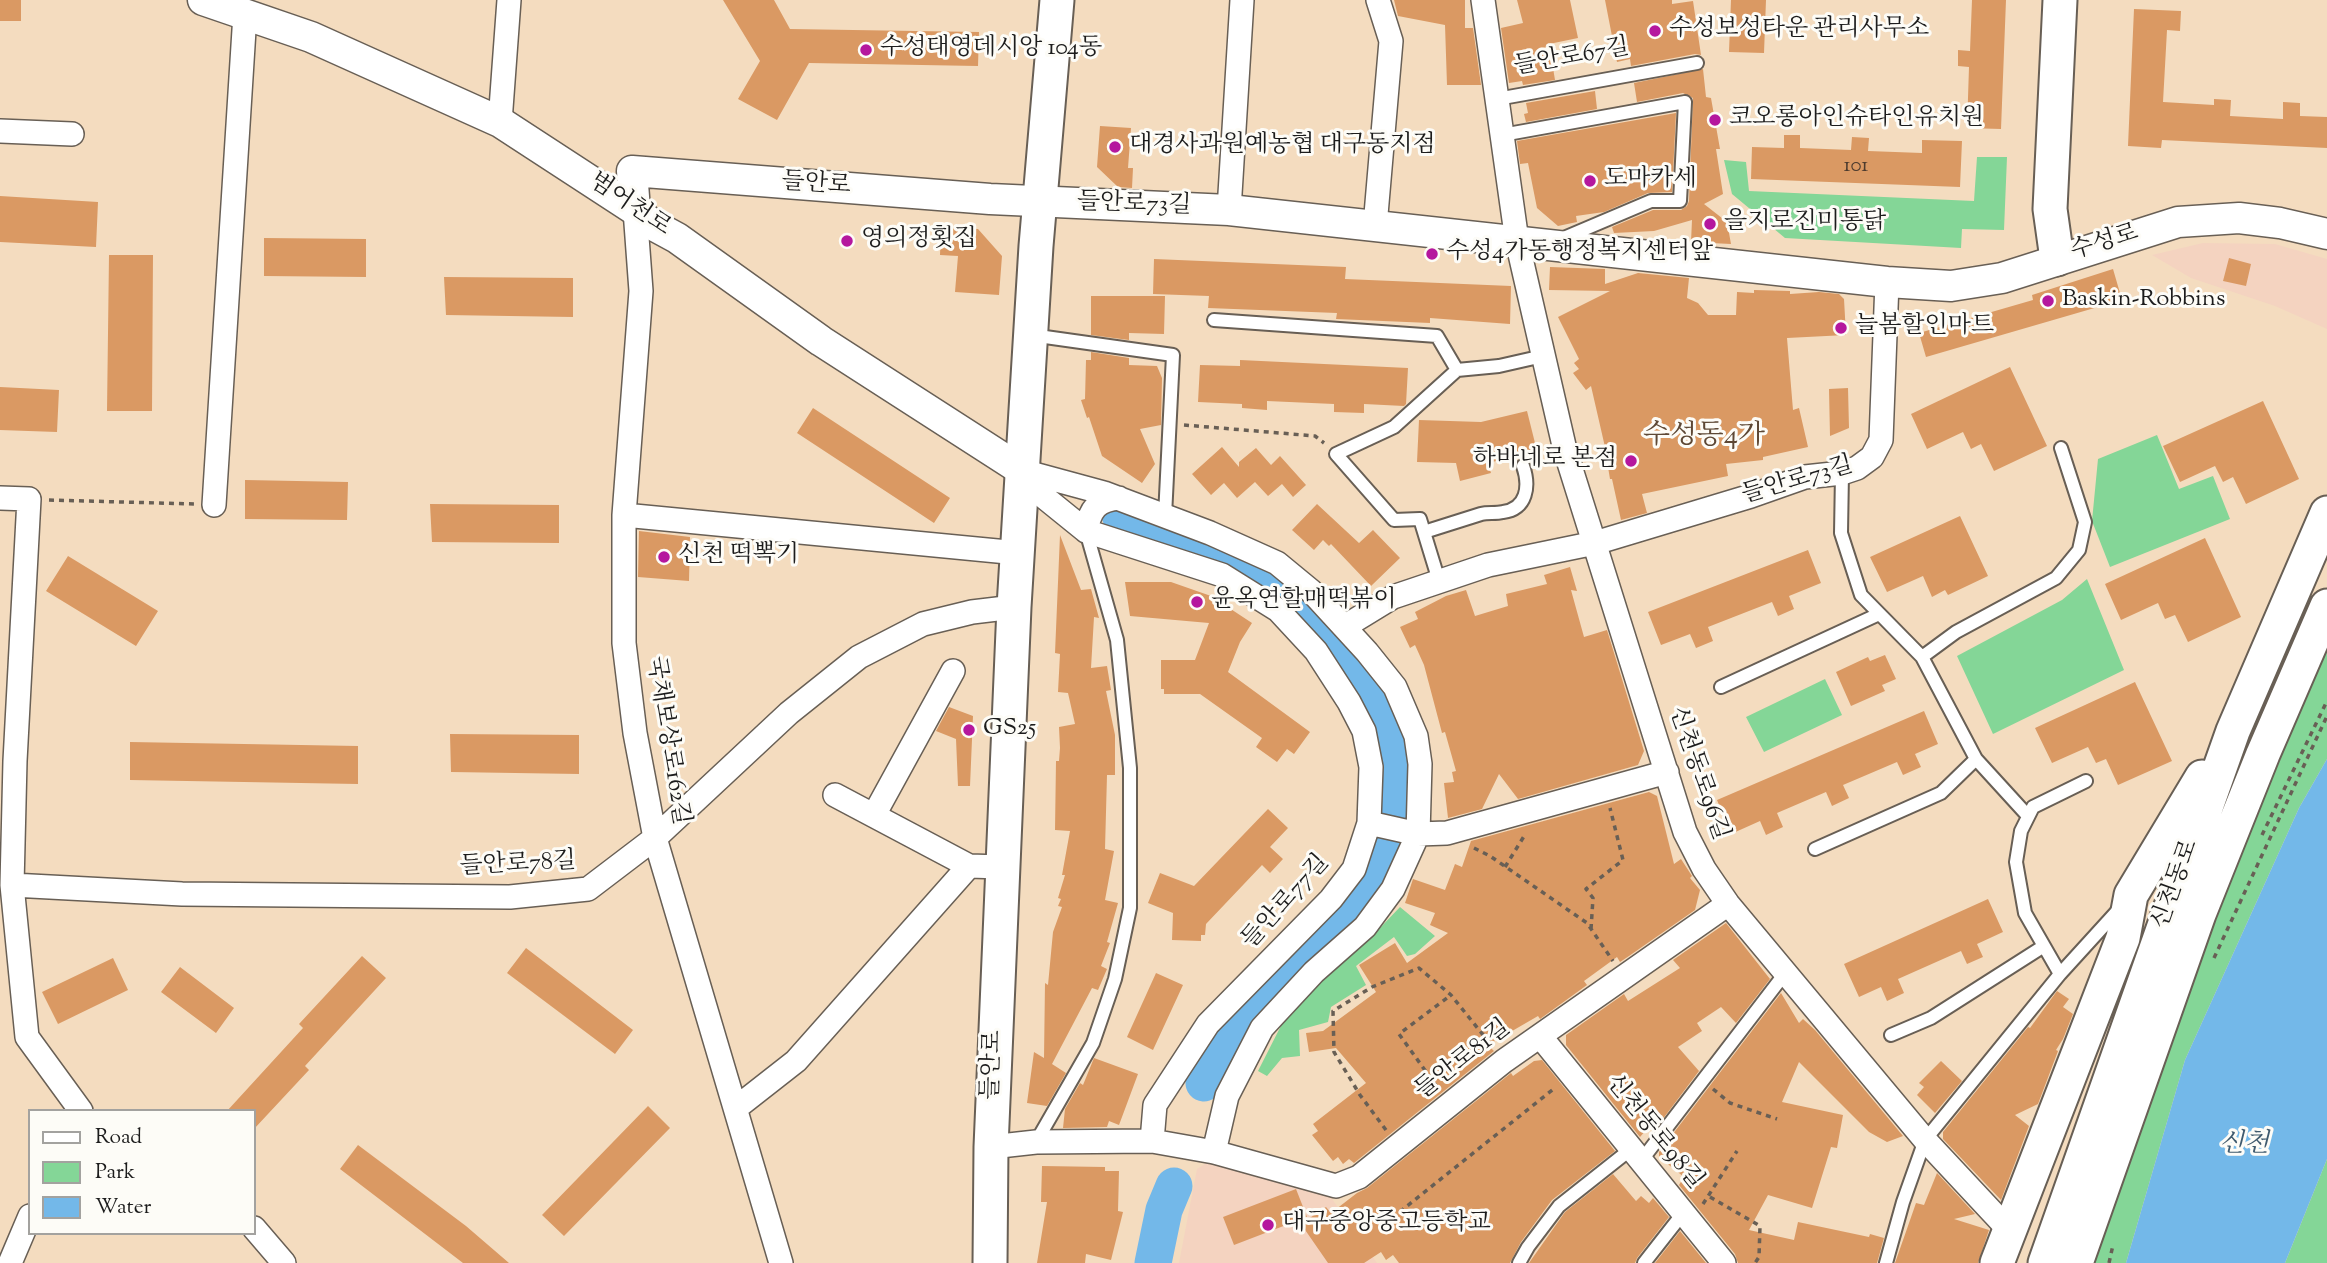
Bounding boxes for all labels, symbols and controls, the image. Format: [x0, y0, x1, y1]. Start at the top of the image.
place label: 수성보성타운 관리사무소 [1669, 17, 1929, 45]
marker: 수성보성타운 관리사무소 [1647, 23, 1663, 39]
street label: 들안로67길 [1512, 35, 1632, 83]
place label: 수성태영데시앙 104동 [880, 36, 1102, 64]
marker: 수성태영데시앙 104동 [858, 42, 874, 58]
place label: 코오롱아인슈타인유치원 [1729, 106, 1984, 134]
marker: 코오롱아인슈타인유치원 [1707, 112, 1723, 128]
place label: 대경사과원예농협 대구동지점 [1129, 133, 1436, 161]
marker: 대경사과원예농협 대구동지점 [1107, 139, 1123, 155]
house number: 101 [1844, 154, 1868, 180]
place label: 도마카세 [1604, 167, 1697, 195]
street label: 범어천로 [583, 168, 675, 244]
street label: 들안로 [780, 169, 852, 203]
marker: 도마카세 [1582, 173, 1598, 189]
street label: 들안로73길 [1076, 190, 1192, 222]
place label: 을지로진미통닭 [1724, 210, 1886, 238]
marker: 을지로진미통닭 [1702, 216, 1718, 232]
street label: 수성로 [2068, 220, 2142, 268]
place label: 영의정횟집 [861, 227, 977, 255]
marker: 영의정횟집 [839, 233, 855, 249]
place label: 수성4가동행정복지센터앞 [1446, 240, 1713, 268]
marker: 수성4가동행정복지센터앞 [1424, 246, 1440, 262]
place label: Baskin-Robbins [2062, 287, 2225, 315]
marker: Baskin-Robbins [2040, 293, 2056, 309]
place label: 늘봄할인마트 [1855, 314, 1994, 342]
marker: 늘봄할인마트 [1833, 320, 1849, 336]
district label: 수성동4가 [1643, 421, 1765, 455]
place label: 하바네로 본점 [1473, 447, 1617, 475]
street label: 들안로73길 [1739, 452, 1857, 512]
marker: 하바네로 본점 [1623, 453, 1639, 469]
place label: 신천 떡뽁기 [678, 543, 799, 571]
marker: 신천 떡뽁기 [656, 549, 672, 565]
place label: 윤옥연할매떡볶이 [1211, 588, 1396, 616]
marker: 윤옥연할매떡볶이 [1189, 594, 1205, 610]
street label: 국채보상로162길 [638, 655, 694, 827]
street label: 신천동로96길 [1661, 703, 1733, 845]
place label: GS25 [983, 716, 1036, 744]
marker: GS25 [961, 722, 977, 738]
street label: 신천동로 [2148, 837, 2206, 933]
street label: 들안로78길 [459, 849, 577, 883]
street label: 들안로77길 [1237, 850, 1337, 956]
street label: 들안로81길 [1411, 1015, 1517, 1107]
street label: 들안로 [978, 1030, 1010, 1100]
street label: 신천동로98길 [1598, 1070, 1708, 1196]
legend [28, 1109, 256, 1235]
text: Road [95, 1123, 142, 1153]
water label: 신천 [2219, 1131, 2269, 1163]
text: Park [95, 1158, 135, 1188]
text: Water [95, 1193, 151, 1223]
place label: 대구중앙중고등학교 [1282, 1211, 1491, 1239]
marker: 대구중앙중고등학교 [1260, 1217, 1276, 1233]

